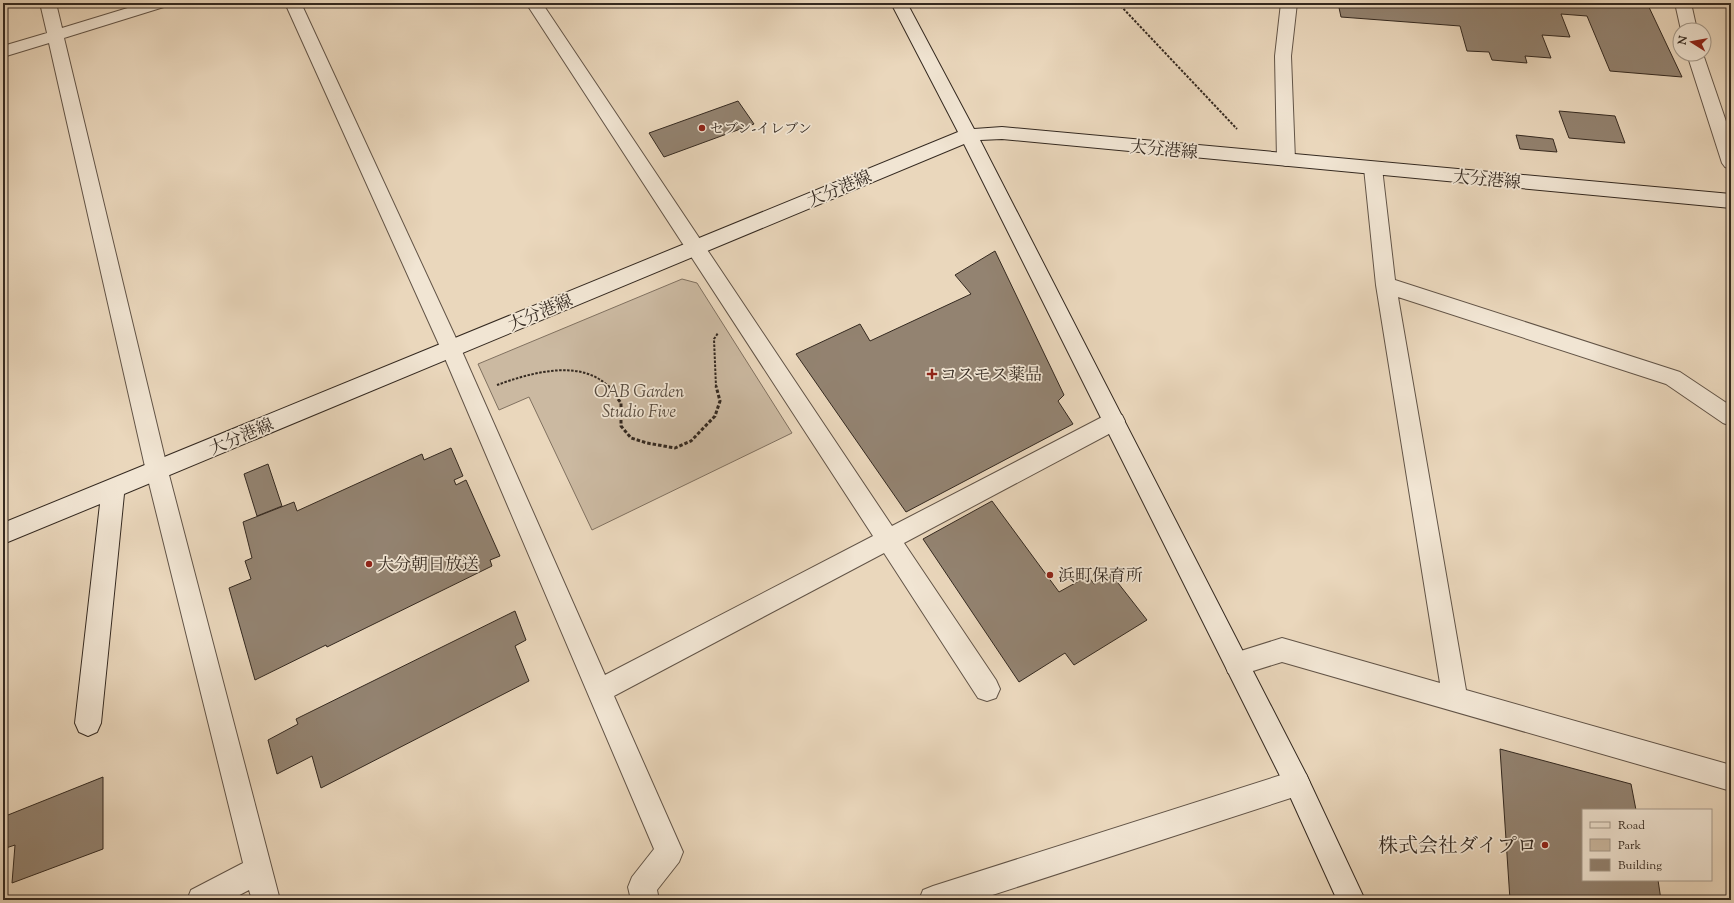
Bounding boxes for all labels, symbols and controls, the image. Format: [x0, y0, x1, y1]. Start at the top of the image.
north arrow [1672, 22, 1712, 62]
text: N [1674, 34, 1692, 47]
place label: セブン-イレブン [710, 120, 812, 140]
marker: セブン-イレブン [697, 123, 707, 133]
street label: 大分港線 [1129, 136, 1199, 166]
street label: 大分港線 [804, 166, 876, 214]
street label: 大分港線 [1452, 166, 1522, 196]
street label: 大分港線 [505, 290, 577, 338]
place label: コスモス薬品 [940, 364, 1042, 388]
marker: コスモス薬品 [927, 369, 937, 379]
park label: OAB Garden Studio Five [594, 381, 684, 425]
street label: 大分港線 [206, 414, 278, 462]
place label: 大分朝日放送 [377, 554, 479, 578]
marker: 大分朝日放送 [364, 559, 374, 569]
place label: 浜町保育所 [1058, 565, 1143, 589]
marker: 浜町保育所 [1045, 570, 1055, 580]
legend [1582, 809, 1712, 881]
text: Road [1618, 817, 1645, 835]
place label: 株式会社ダイプロ [1378, 833, 1537, 862]
text: Park [1618, 837, 1641, 855]
marker: 株式会社ダイプロ [1540, 840, 1550, 850]
text: Building [1618, 857, 1662, 875]

